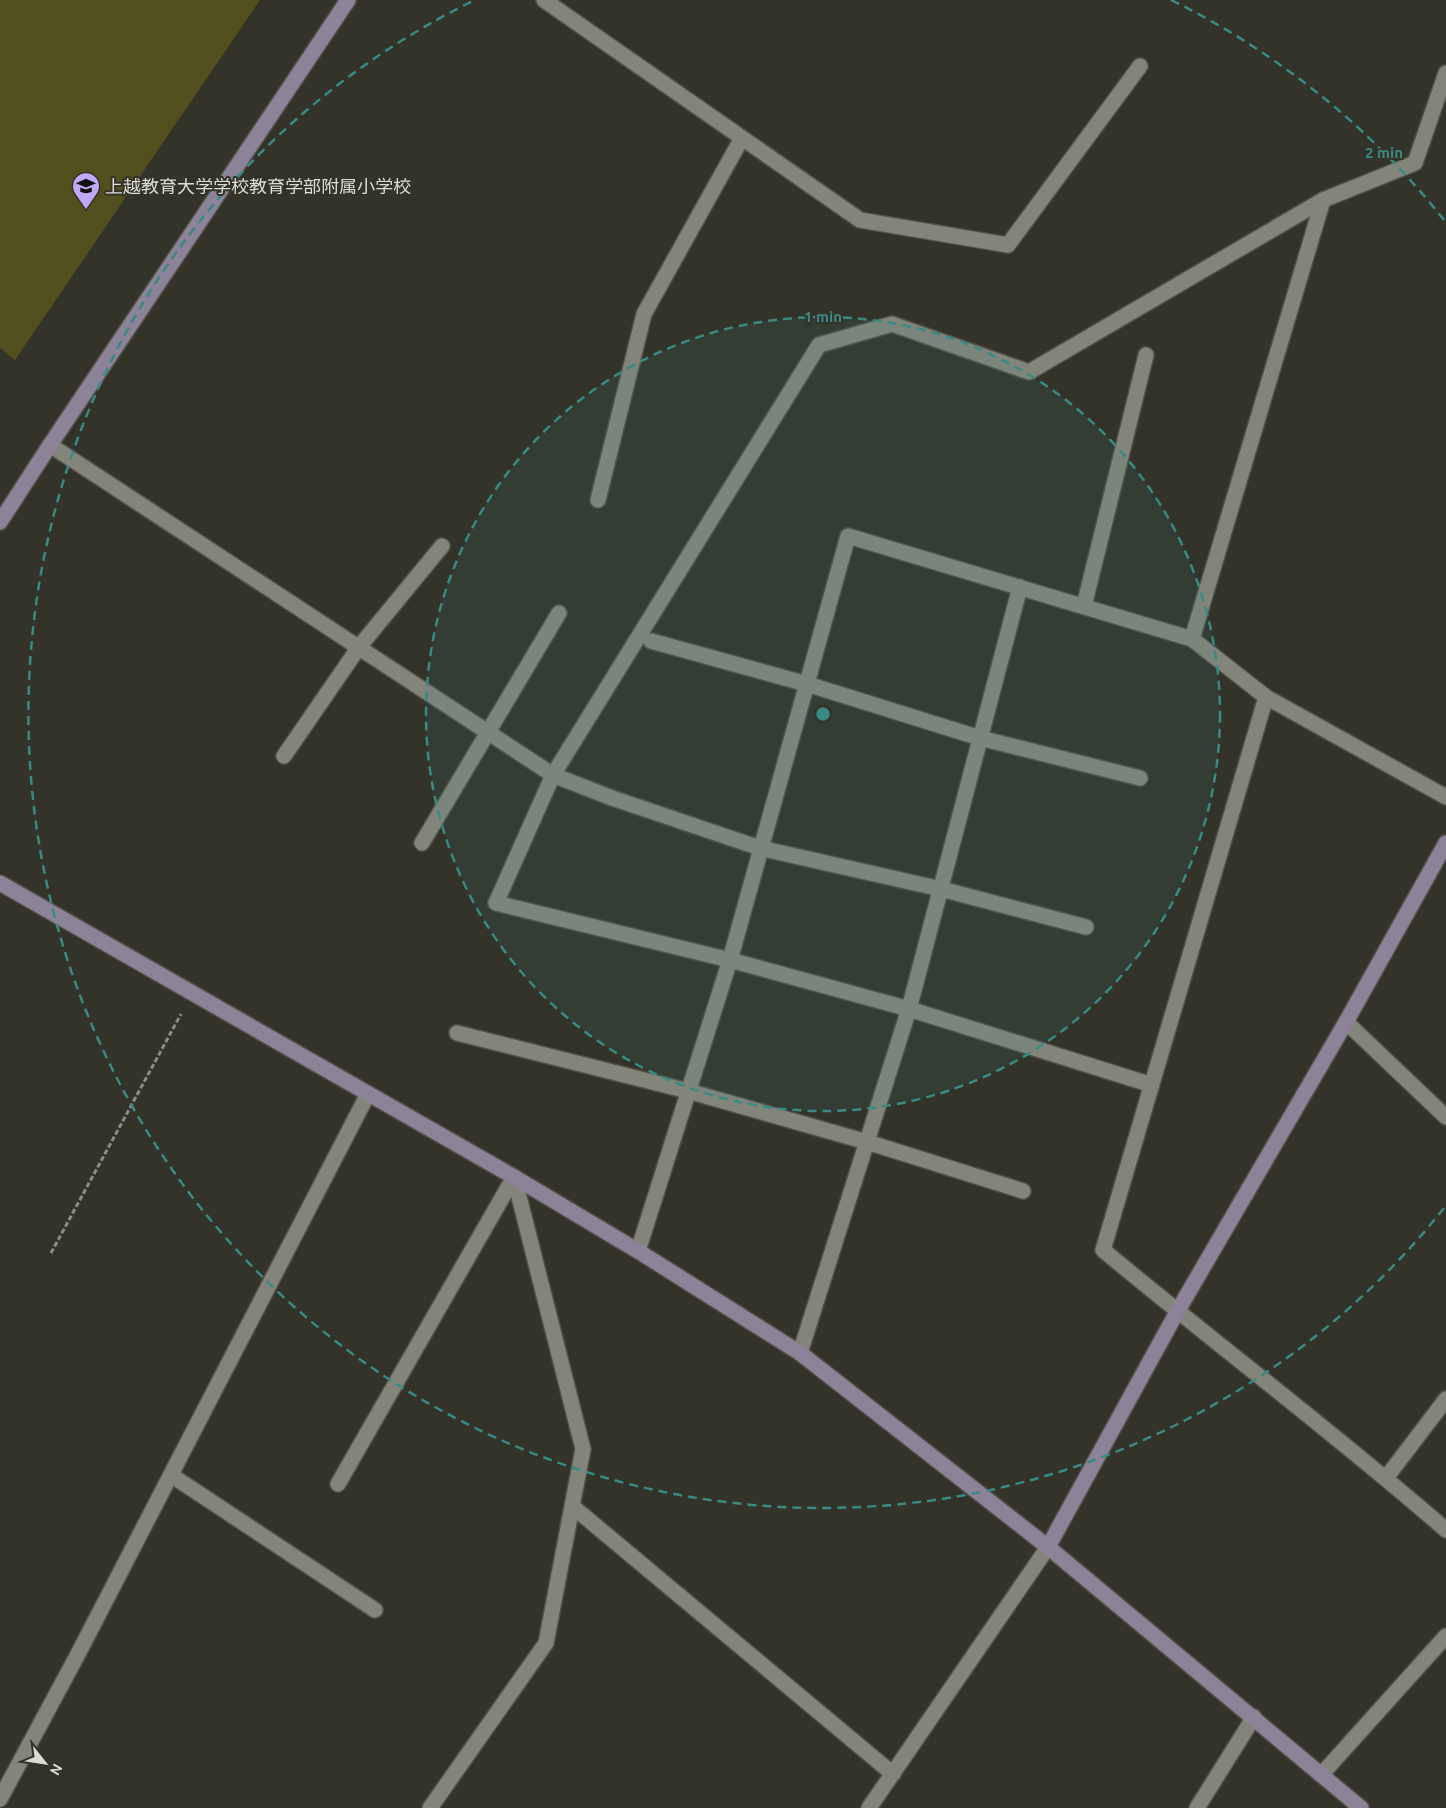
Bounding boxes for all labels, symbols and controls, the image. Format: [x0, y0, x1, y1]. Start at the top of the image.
text: 2 min [1365, 144, 1403, 161]
school or university icon: 上越教育大学学校教育学部附属小学校 [71, 171, 101, 210]
place label: 上越教育大学学校教育学部附属小学校 [105, 176, 411, 196]
text: 1 min [804, 308, 842, 325]
centre of rings [814, 705, 832, 723]
north arrow [20, 1738, 70, 1788]
text: N [47, 1761, 66, 1778]

